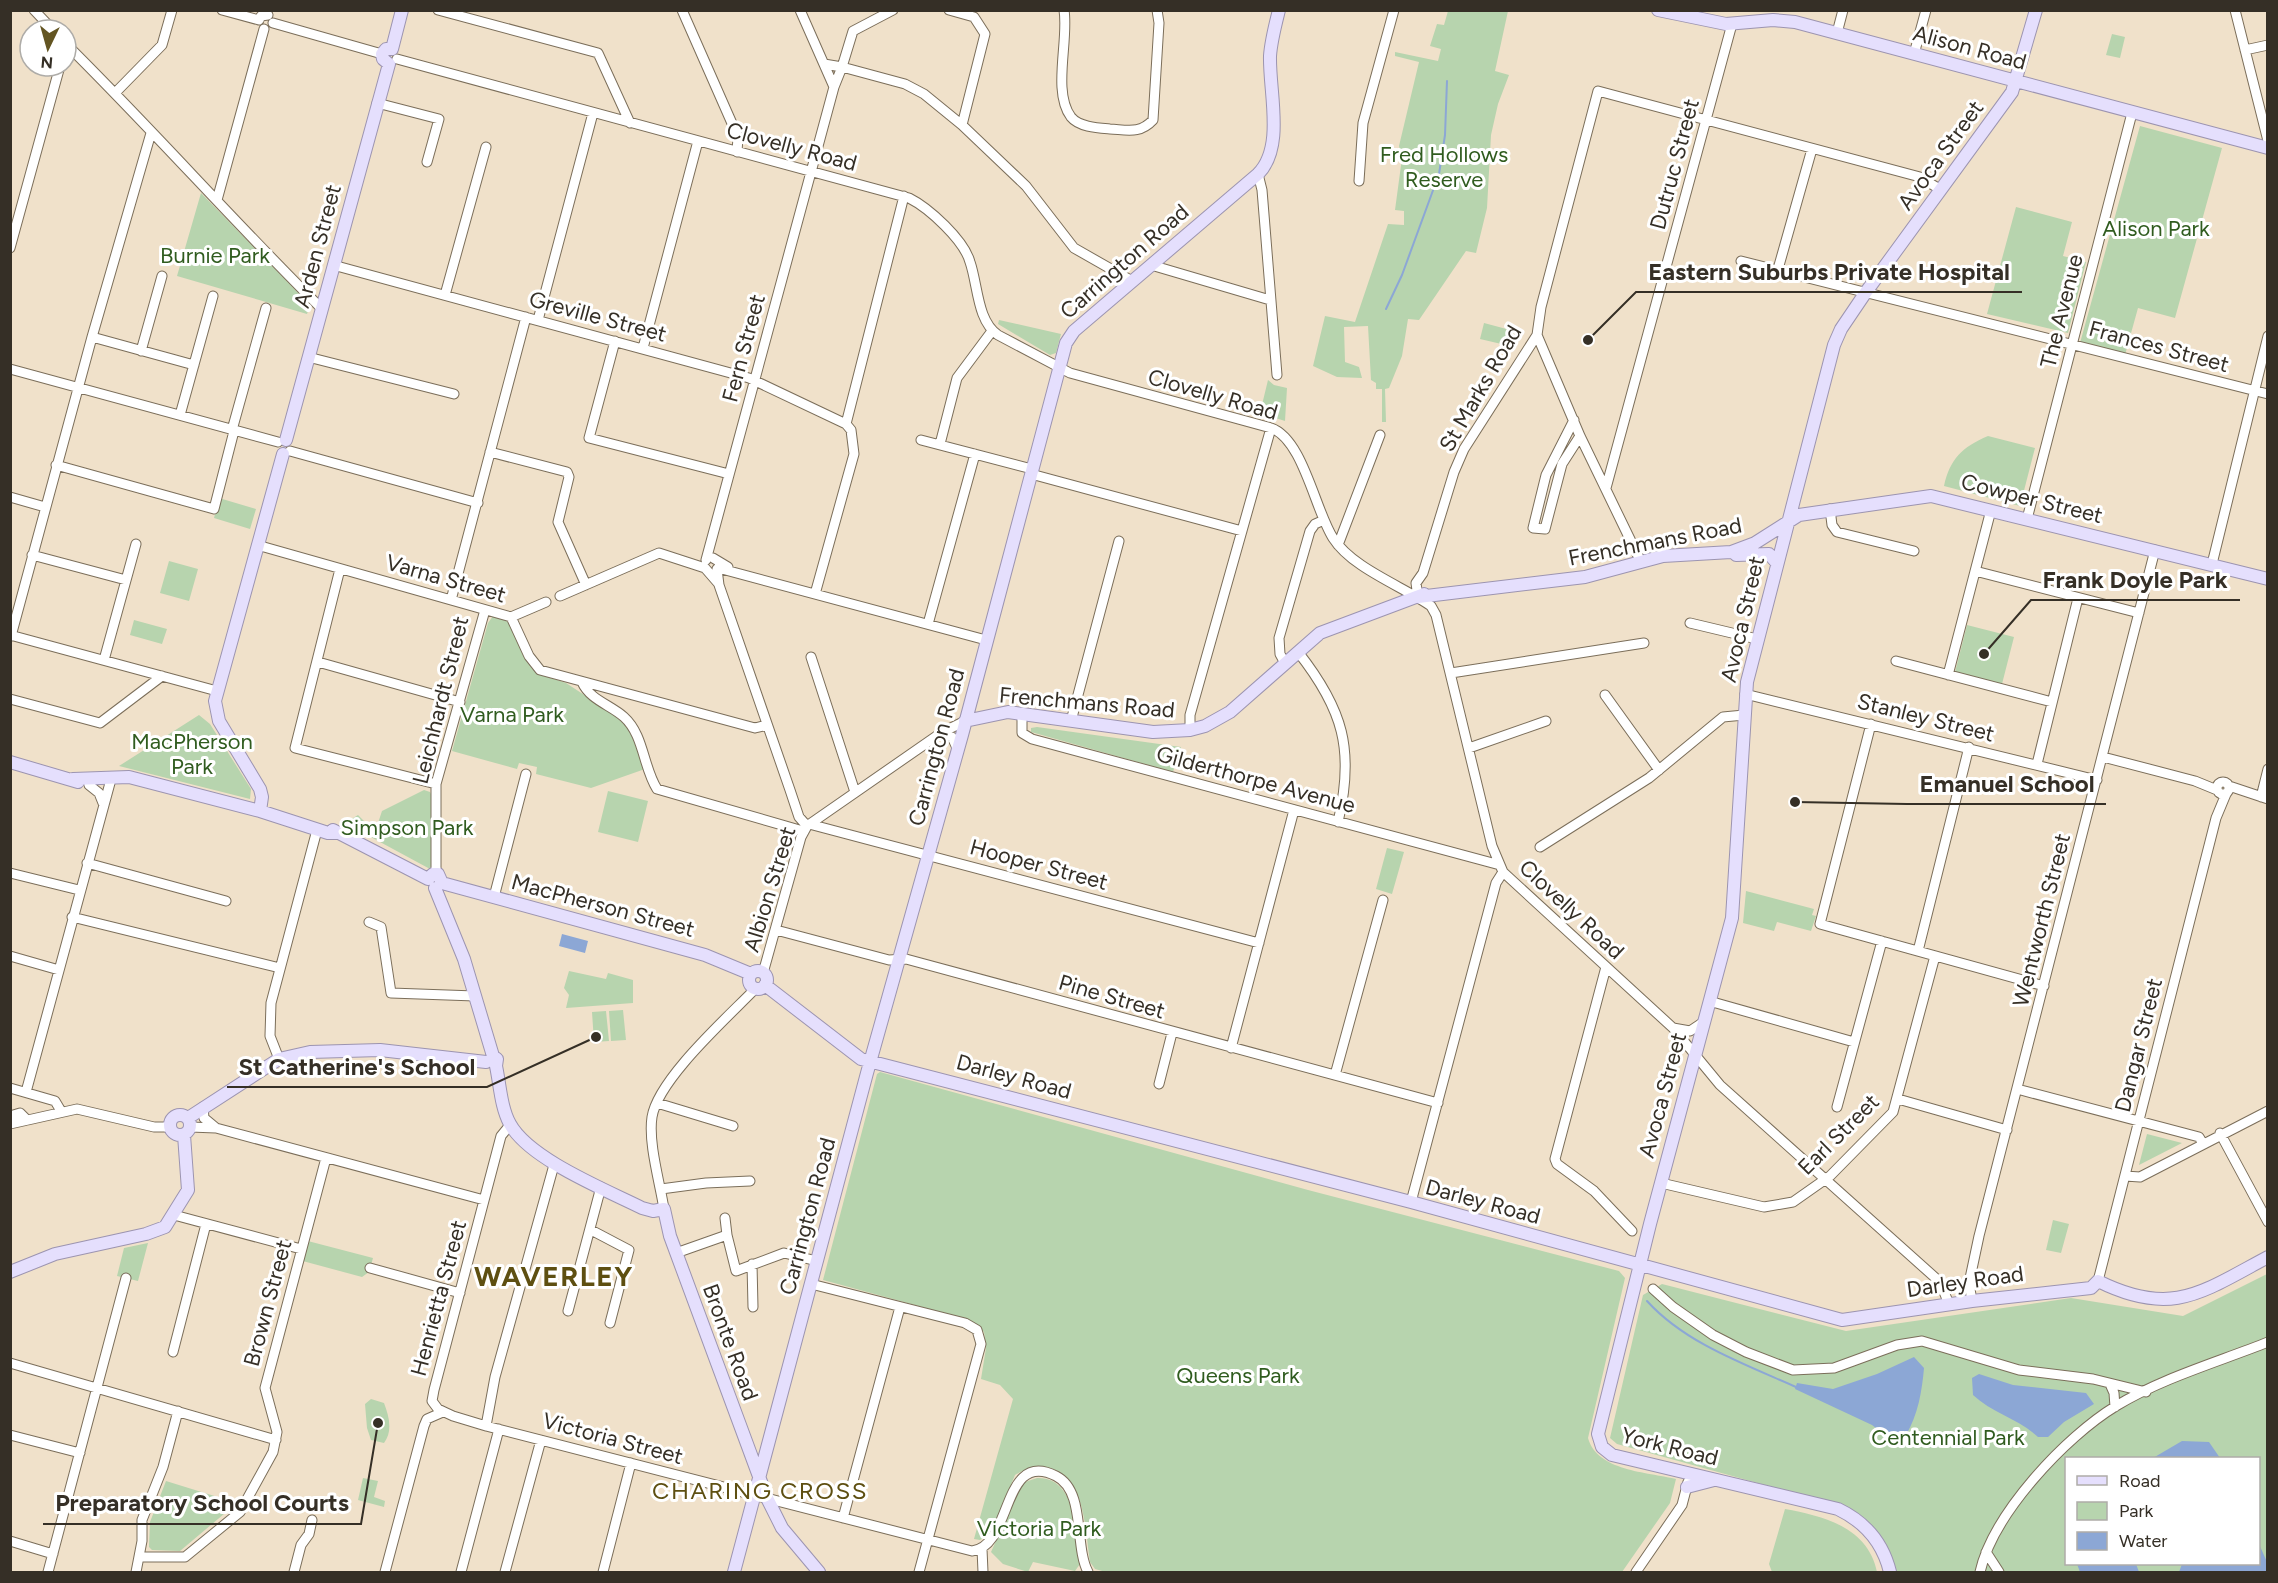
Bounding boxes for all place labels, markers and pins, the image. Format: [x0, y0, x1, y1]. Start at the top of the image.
callout: Eastern Suburbs Private Hospital [1636, 250, 2022, 292]
callout: Frank Doyle Park [2031, 558, 2240, 600]
callout: Emanuel School [1907, 762, 2106, 804]
callout: St Catherine's School [227, 1045, 487, 1087]
callout: Preparatory School Courts [43, 1482, 361, 1524]

